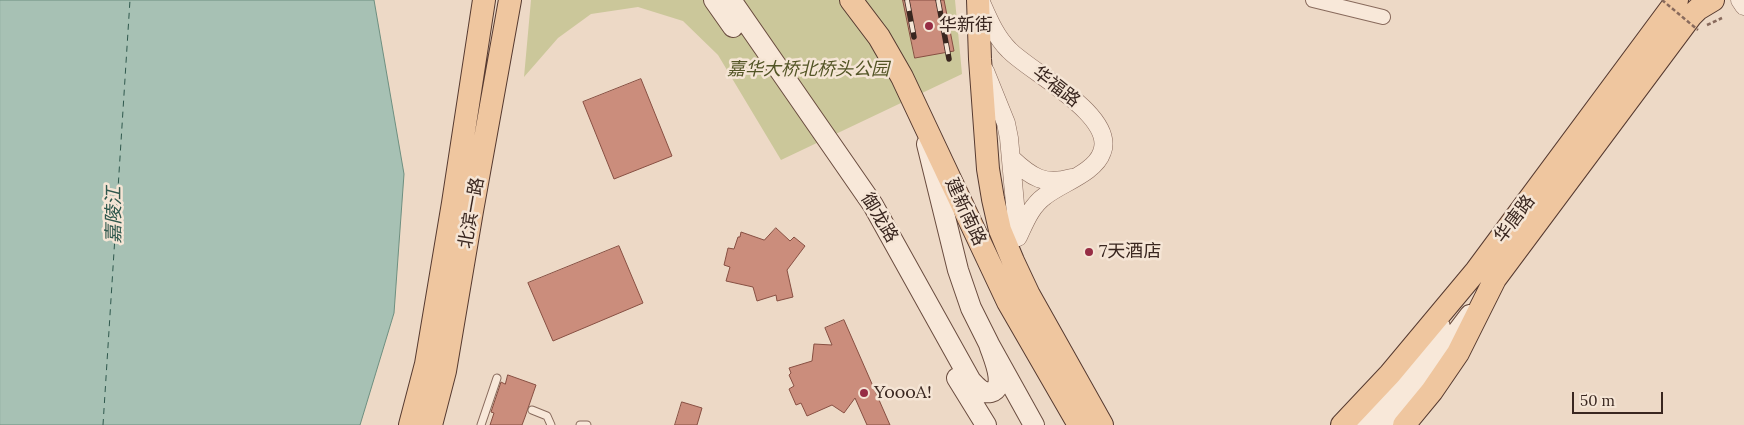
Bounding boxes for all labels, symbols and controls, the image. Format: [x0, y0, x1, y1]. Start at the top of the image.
place label: 华新街 [939, 15, 993, 37]
marker: 华新街 [923, 20, 935, 32]
park label: 嘉华大桥北桥头公园 [727, 59, 889, 81]
street label: 华福路 [1028, 62, 1084, 112]
street label: 建新南路 [940, 175, 990, 249]
street label: 北滨一路 [455, 176, 489, 250]
water label: 嘉陵江 [104, 187, 126, 243]
street label: 御龙路 [856, 189, 902, 247]
street label: 华唐路 [1490, 191, 1540, 247]
place label: 7天酒店 [1099, 241, 1161, 263]
marker: 7天酒店 [1083, 246, 1095, 258]
place label: YoooA! [874, 382, 932, 404]
scale bar [1574, 382, 1665, 414]
marker: YoooA! [858, 387, 870, 399]
text: 50 m [1580, 391, 1615, 410]

